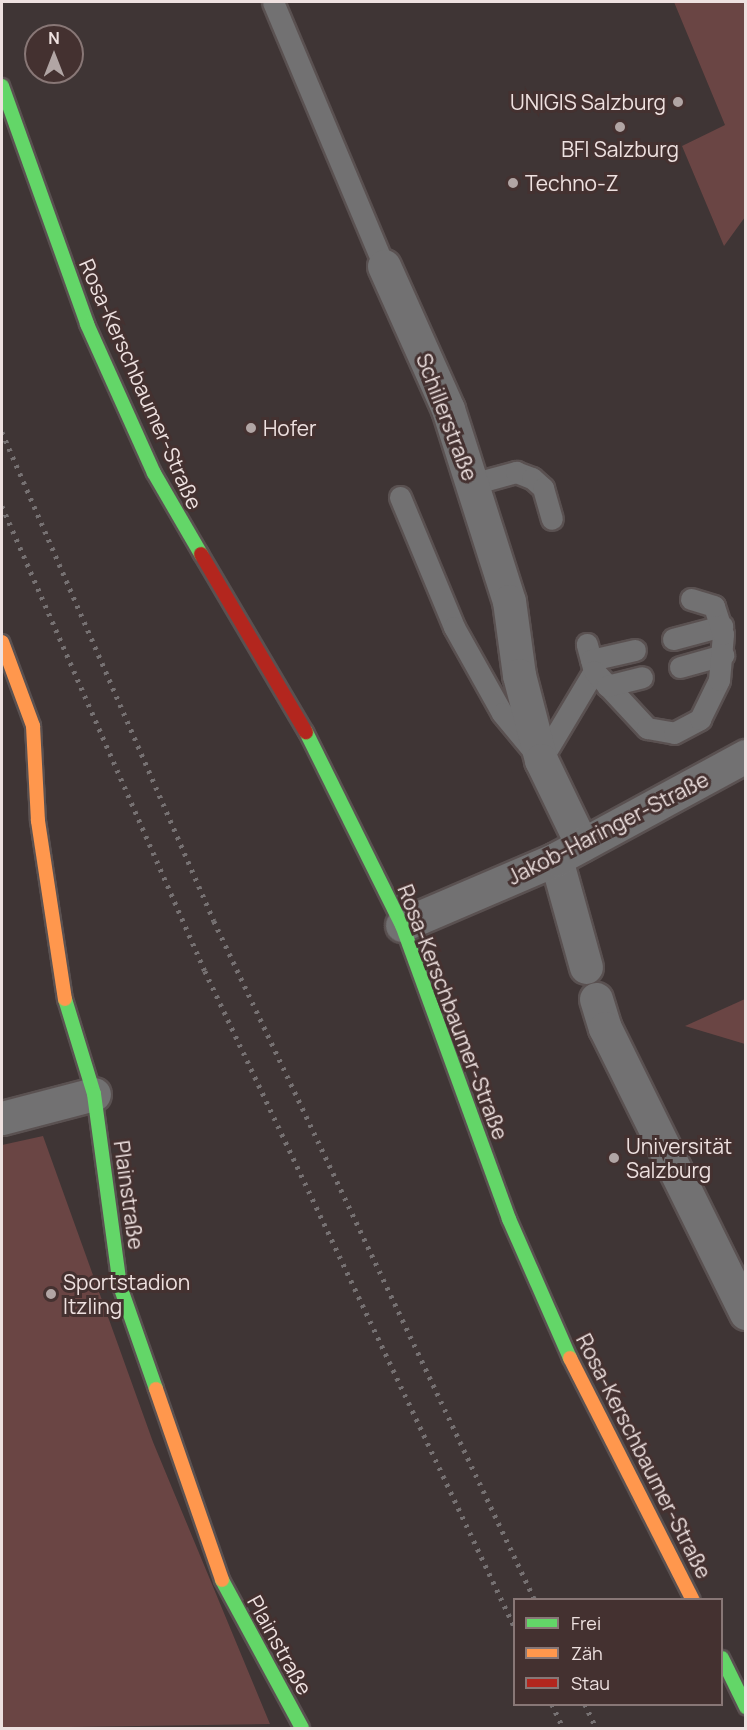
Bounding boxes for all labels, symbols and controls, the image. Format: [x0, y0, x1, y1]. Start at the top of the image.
north arrow [24, 24, 84, 84]
text: N [48, 27, 60, 49]
place label: UNIGIS Salzburg [510, 89, 666, 115]
marker: UNIGIS Salzburg [671, 95, 685, 109]
marker: BFI Salzburg [613, 120, 627, 134]
place label: BFI Salzburg [561, 136, 679, 162]
place label: Techno-Z [525, 170, 619, 196]
marker: Techno-Z [506, 176, 520, 190]
street label: Rosa-Kerschbaumer-Straße [74, 255, 208, 513]
street label: Schillerstraße [411, 350, 483, 484]
place label: Hofer [263, 415, 317, 441]
marker: Hofer [244, 421, 258, 435]
street label: Jakob-Haringer-Straße [503, 766, 713, 890]
street label: Rosa-Kerschbaumer-Straße [393, 881, 513, 1143]
place label: Universität Salzburg [626, 1133, 732, 1183]
street label: Plainstraße [109, 1139, 149, 1251]
marker: Universität Salzburg [607, 1151, 621, 1165]
place label: Sportstadion Itzling [63, 1269, 190, 1319]
marker: Sportstadion Itzling [44, 1287, 58, 1301]
street label: Rosa-Kerschbaumer-Straße [571, 1329, 717, 1583]
street label: Plainstraße [242, 1591, 318, 1699]
legend [513, 1598, 723, 1706]
text: Frei [571, 1611, 601, 1635]
text: Zäh [571, 1641, 603, 1665]
text: Stau [571, 1671, 610, 1695]

